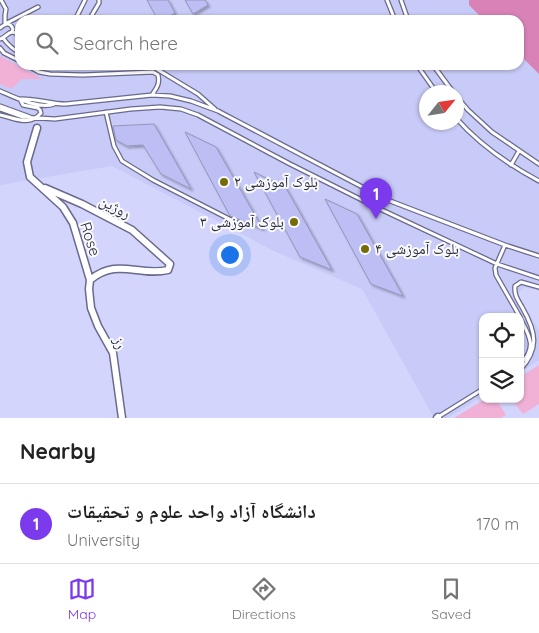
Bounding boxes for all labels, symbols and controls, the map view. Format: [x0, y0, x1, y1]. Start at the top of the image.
search box [15, 15, 524, 70]
icon: search [33, 29, 61, 57]
text: Search here [73, 31, 178, 55]
north arrow [419, 85, 464, 130]
place label: بلوک آموزشی ۲ [234, 172, 318, 192]
marker: بلوک آموزشی ۲ [218, 176, 230, 188]
pin: 1 [360, 178, 392, 219]
street label: روژین [96, 191, 134, 223]
place label: بلوک آموزشی ۳ [200, 212, 284, 232]
marker: بلوک آموزشی ۳ [288, 216, 300, 228]
street label: Rose [76, 219, 105, 258]
place label: بلوک آموزشی ۴ [375, 239, 459, 259]
your location [217, 242, 243, 268]
marker: بلوک آموزشی ۴ [359, 243, 371, 255]
map controls [479, 313, 524, 403]
button: locate [479, 313, 524, 358]
street label: رز [109, 333, 132, 352]
button: layers [479, 358, 524, 403]
text: Nearby [20, 438, 96, 464]
text: دانشگاه آزاد واحد علوم و تحقیقات [67, 499, 316, 523]
text: 1 [33, 514, 39, 534]
text: 170 m [476, 514, 519, 534]
text: University [67, 530, 140, 550]
tab: Map [68, 575, 96, 623]
tab: Directions [232, 575, 296, 623]
tab: Saved [431, 575, 471, 623]

